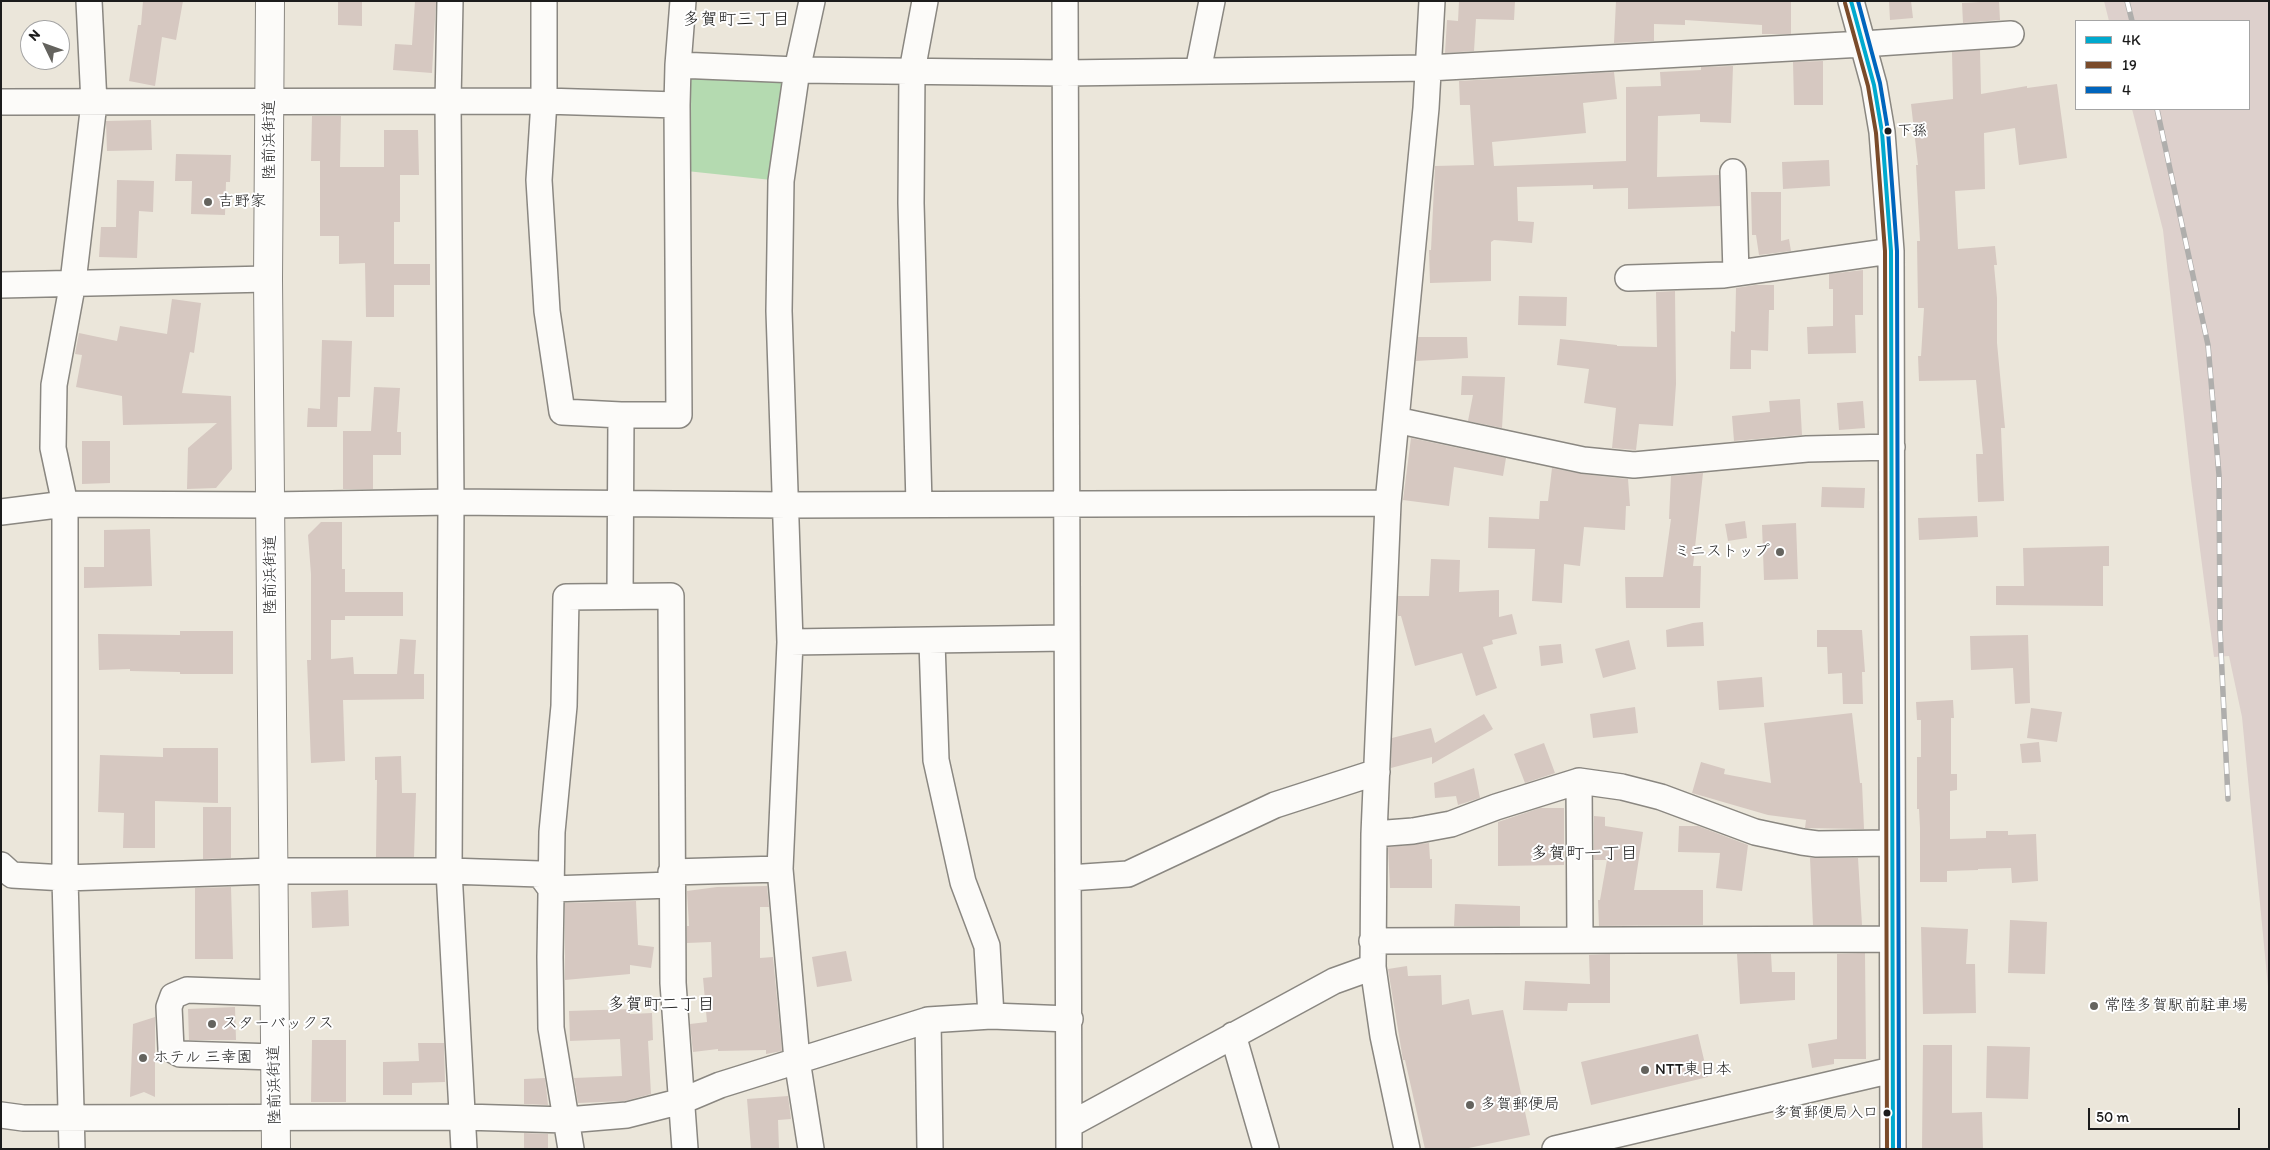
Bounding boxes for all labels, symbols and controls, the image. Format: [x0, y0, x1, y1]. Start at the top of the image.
district label: 多賀町三丁目 [682, 9, 790, 31]
north arrow [20, 20, 70, 70]
legend [2075, 20, 2250, 110]
text: N [25, 26, 44, 45]
text: 4K [2122, 31, 2141, 49]
text: 19 [2122, 56, 2137, 74]
text: 4 [2122, 81, 2131, 99]
street label: 陸前浜街道 [260, 100, 280, 180]
place label: 下孫 [1897, 122, 1927, 140]
marker: 下孫 [1883, 126, 1893, 136]
place label: 吉野家 [218, 192, 266, 212]
marker: 吉野家 [202, 196, 214, 208]
street label: 陸前浜街道 [261, 535, 281, 615]
place label: ミニストップ [1674, 542, 1770, 562]
marker: ミニストップ [1774, 546, 1786, 558]
district label: 多賀町一丁目 [1530, 843, 1638, 865]
district label: 多賀町二丁目 [607, 994, 715, 1016]
place label: 常陸多賀駅前駐車場 [2104, 996, 2248, 1016]
marker: 常陸多賀駅前駐車場 [2088, 1000, 2100, 1012]
place label: スターバックス [222, 1014, 334, 1034]
marker: スターバックス [206, 1018, 218, 1030]
street label: 陸前浜街道 [265, 1045, 285, 1125]
place label: ホテル 三幸園 [153, 1048, 253, 1068]
marker: ホテル 三幸園 [137, 1052, 149, 1064]
place label: NTT東日本 [1655, 1060, 1732, 1080]
marker: NTT東日本 [1639, 1064, 1651, 1076]
place label: 多賀郵便局 [1480, 1095, 1560, 1115]
scale bar [2090, 1098, 2242, 1130]
marker: 多賀郵便局 [1464, 1099, 1476, 1111]
place label: 多賀郵便局入口 [1773, 1104, 1878, 1122]
marker: 多賀郵便局入口 [1882, 1108, 1892, 1118]
text: 50 m [2096, 1108, 2129, 1126]

